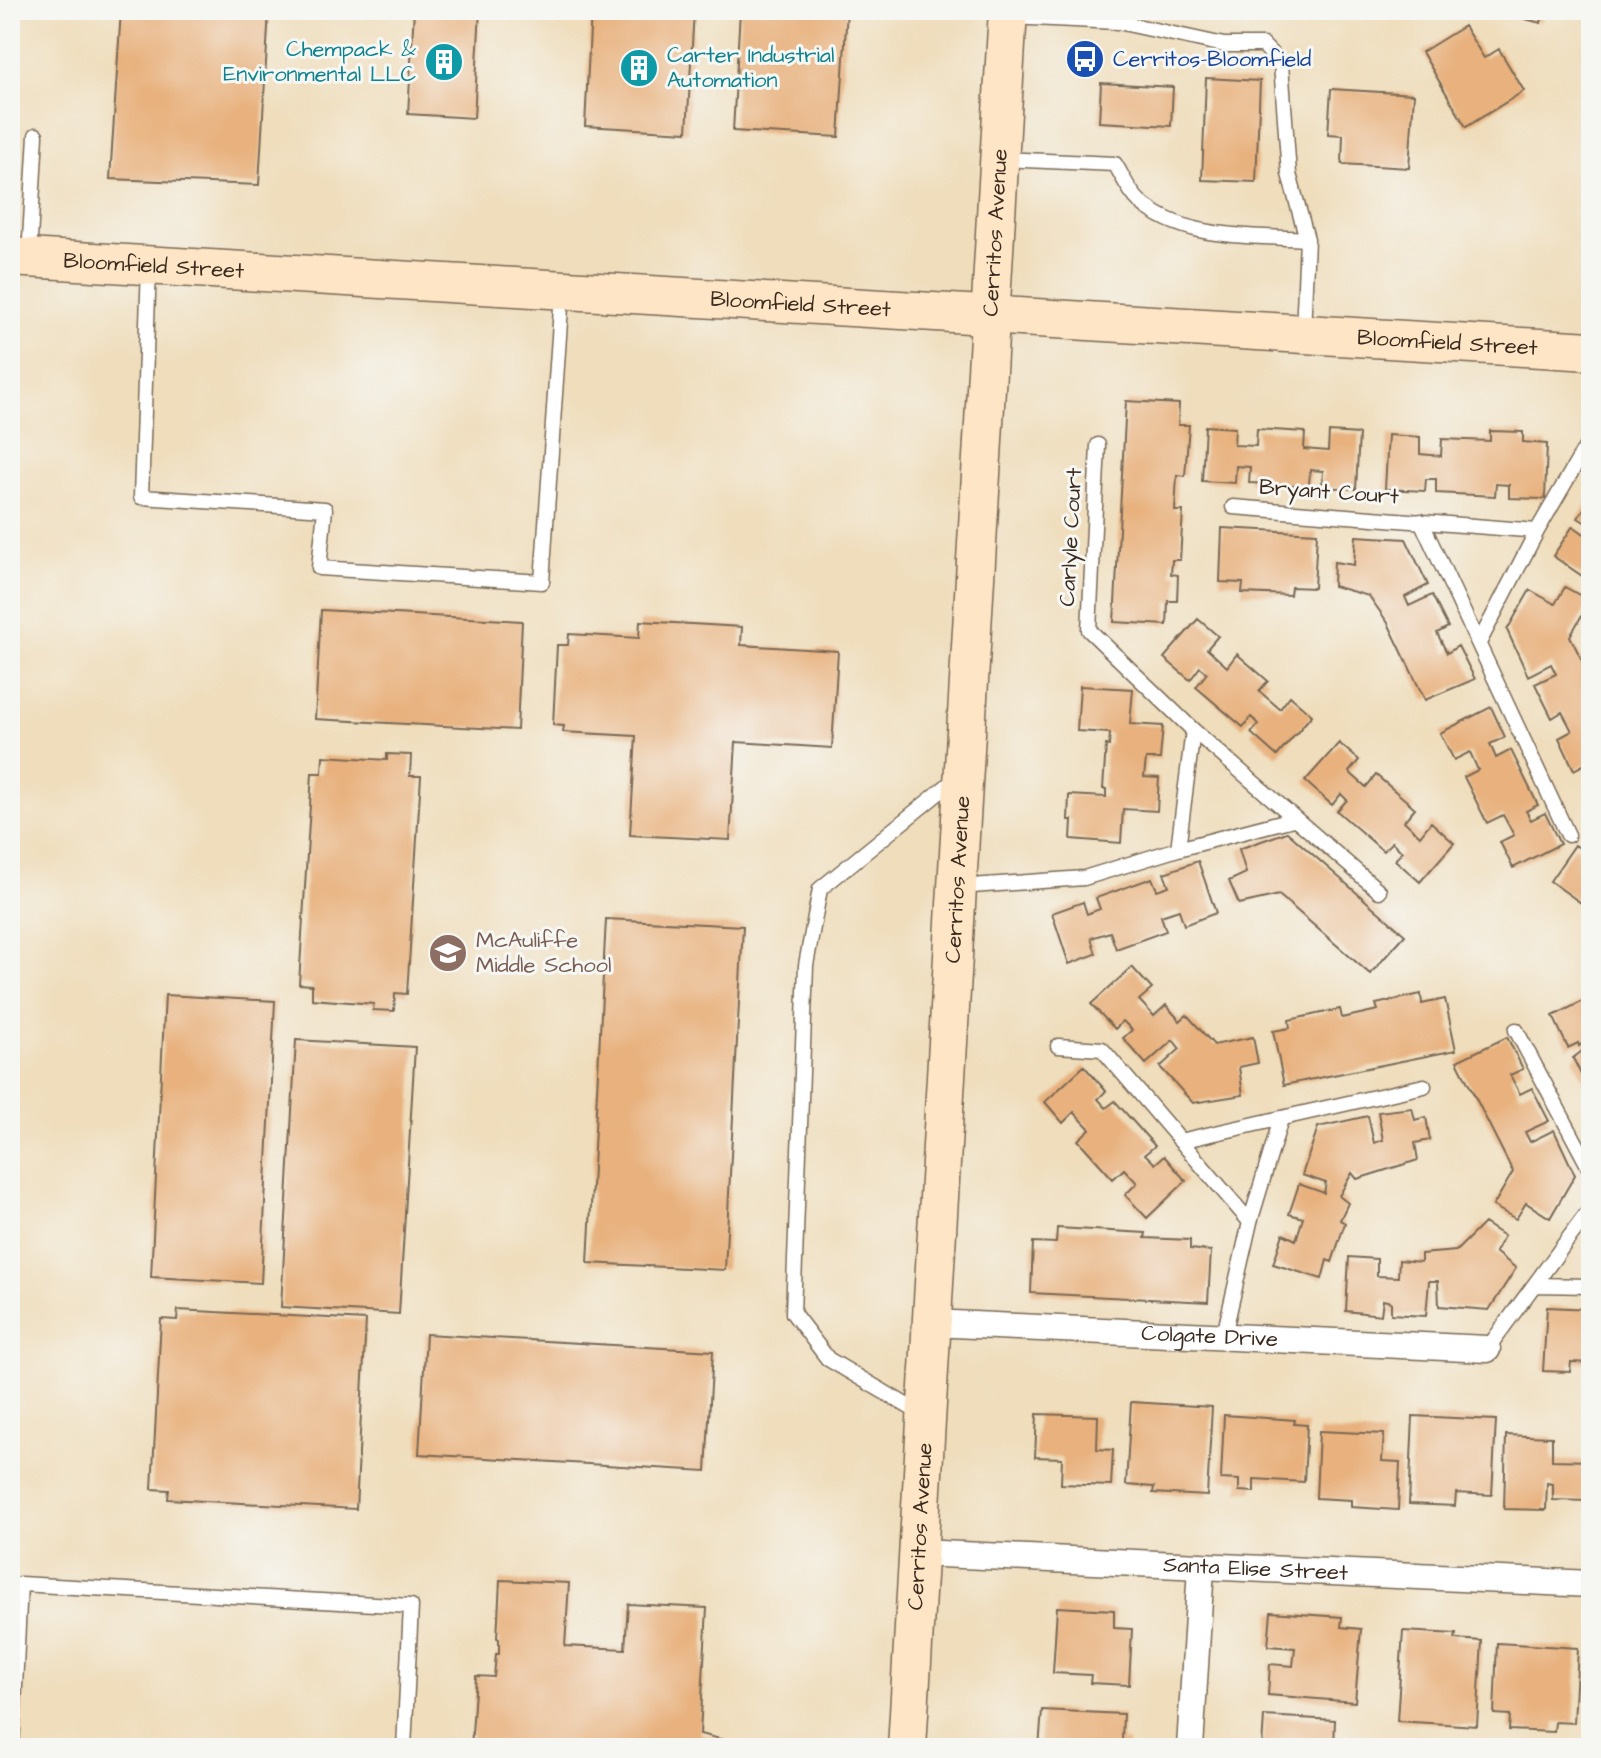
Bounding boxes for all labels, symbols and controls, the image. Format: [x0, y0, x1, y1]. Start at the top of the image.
place label: Chempack & Environmental LLC [223, 34, 416, 90]
bus stop icon: Cerritos-Bloomfield [1064, 38, 1106, 80]
place label: Carter Industrial Automation [667, 40, 835, 96]
building icon: Chempack & Environmental LLC [423, 41, 465, 83]
place label: Cerritos-Bloomfield [1113, 44, 1311, 75]
building icon: Carter Industrial Automation [618, 47, 660, 89]
street label: Cerritos Avenue [975, 148, 1015, 317]
street label: Bloomfield Street [63, 245, 245, 286]
street label: Bloomfield Street [709, 283, 892, 325]
street label: Bloomfield Street [1356, 322, 1539, 363]
street label: Carlyle Court [1052, 467, 1091, 607]
street label: Bryant Court [1258, 472, 1400, 513]
street label: Cerritos Avenue [937, 795, 978, 964]
place label: McAuliffe Middle School [476, 925, 611, 981]
school or university icon: McAuliffe Middle School [427, 932, 469, 974]
street label: Colgate Drive [1141, 1317, 1279, 1355]
street label: Cerritos Avenue [900, 1442, 940, 1611]
street label: Santa Elise Street [1163, 1549, 1349, 1588]

